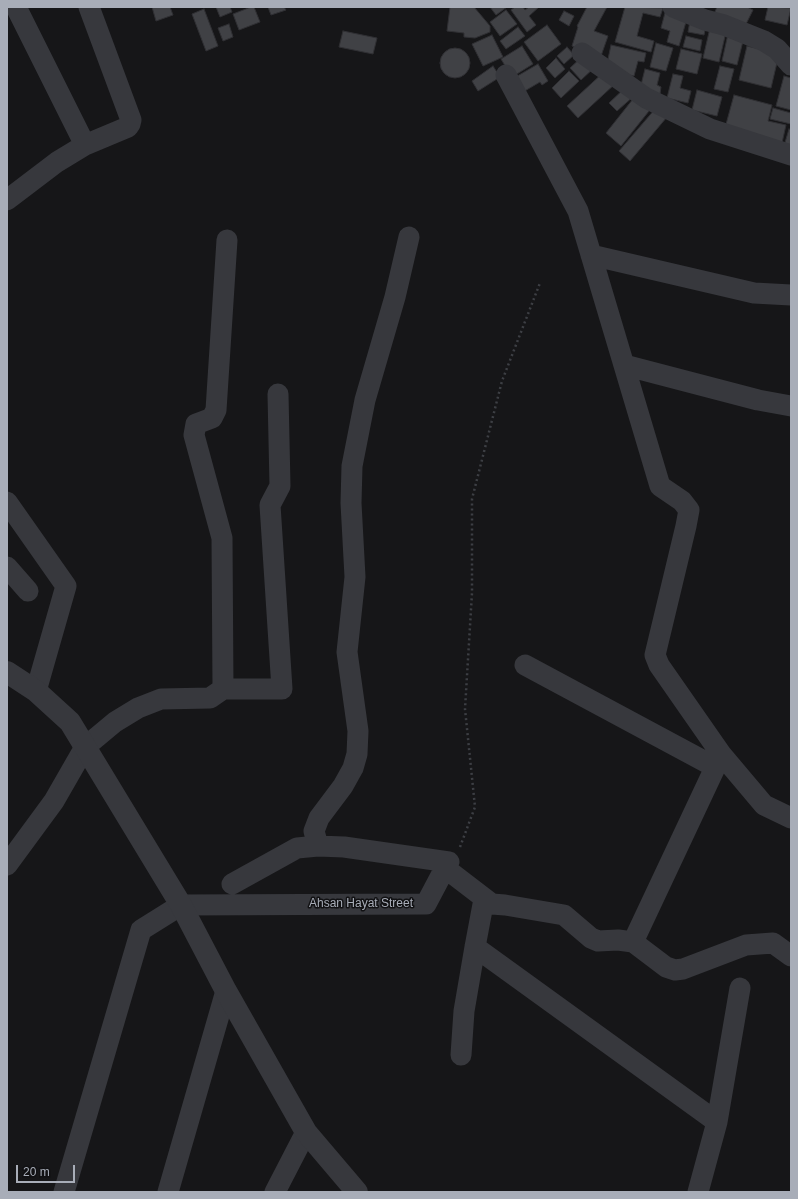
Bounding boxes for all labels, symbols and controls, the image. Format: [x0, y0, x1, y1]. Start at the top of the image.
street label: Ahsan Hayat Street [309, 897, 413, 911]
scale bar [18, 1157, 77, 1183]
text: 20 m [23, 1165, 50, 1179]

